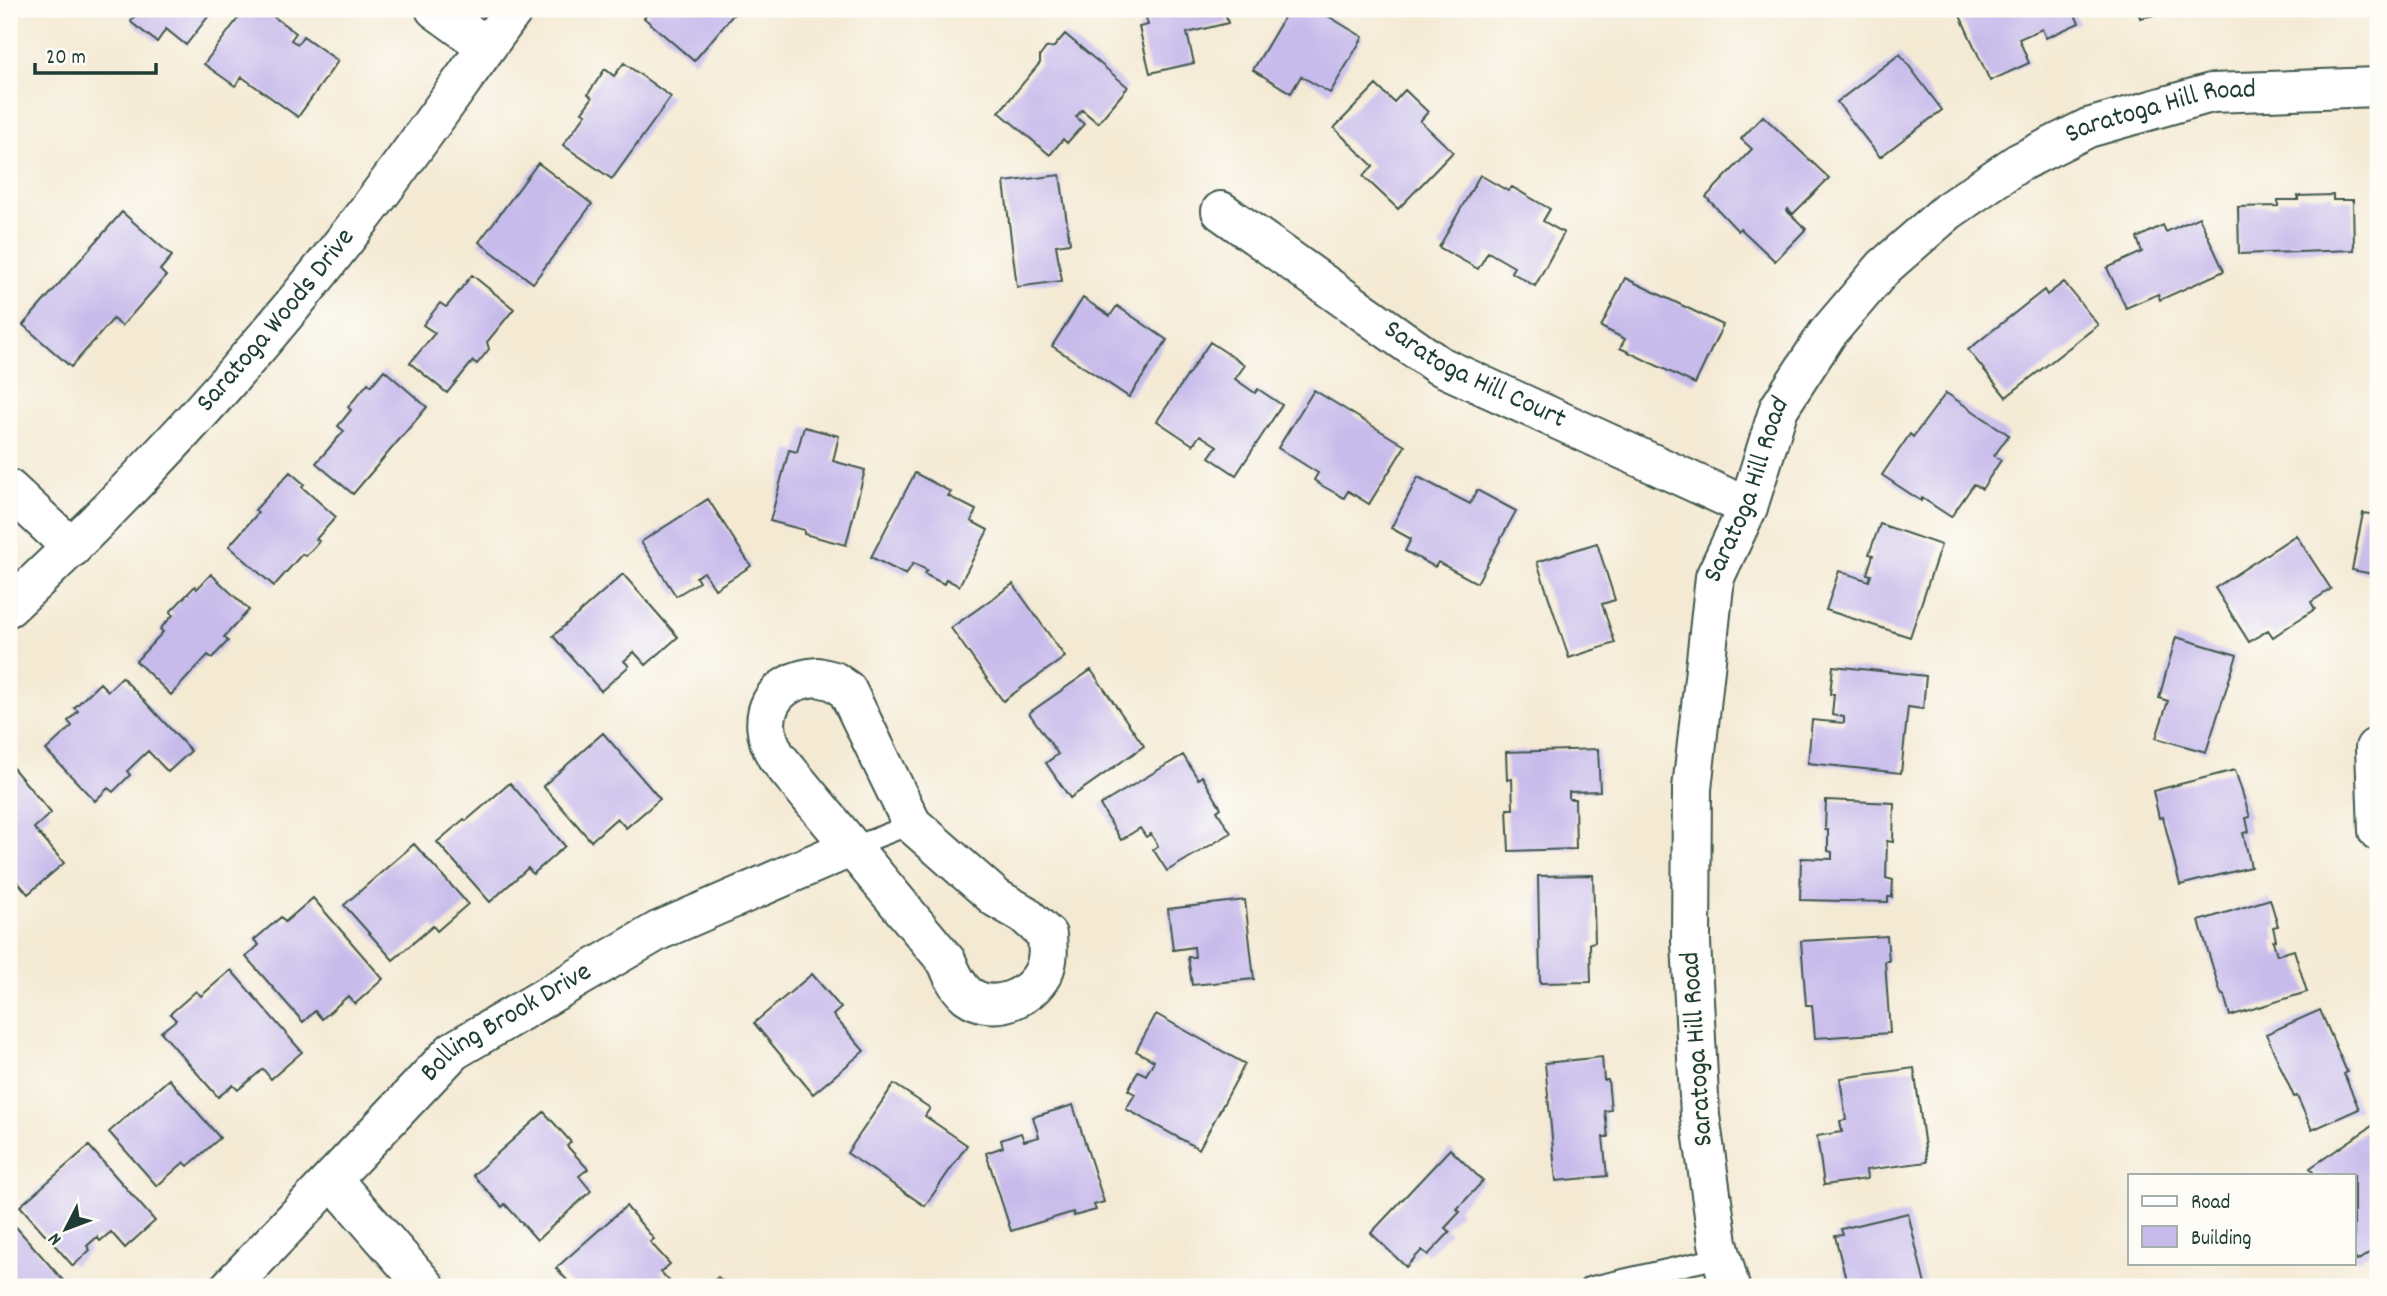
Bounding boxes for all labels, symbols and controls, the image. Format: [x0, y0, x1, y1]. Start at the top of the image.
scale bar [35, 32, 156, 76]
text: 20 m [46, 44, 86, 74]
street label: Saratoga Hill Road [2059, 71, 2257, 156]
street label: Saratoga Woods Drive [188, 221, 366, 423]
street label: Saratoga Hill Court [1374, 312, 1572, 441]
street label: Saratoga Hill Road [1695, 389, 1801, 590]
street label: Saratoga Hill Road [1672, 950, 1726, 1148]
street label: Bolling Brook Drive [412, 954, 600, 1092]
legend [2128, 1174, 2356, 1264]
text: Road [2191, 1189, 2230, 1219]
north arrow [32, 1194, 102, 1264]
text: Building [2191, 1225, 2251, 1255]
text: N [43, 1226, 69, 1251]

